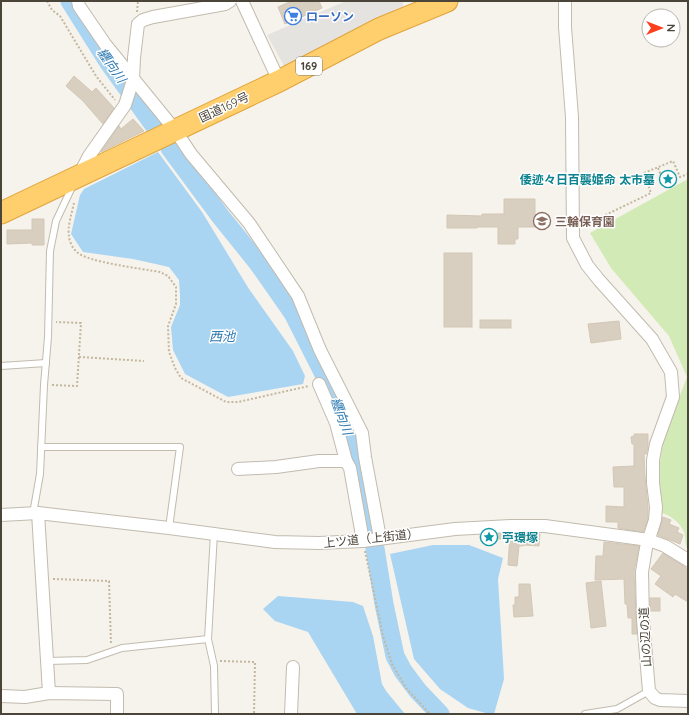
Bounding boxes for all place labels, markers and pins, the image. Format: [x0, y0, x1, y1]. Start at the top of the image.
supermarket icon: ローソン [283, 6, 303, 26]
place label: ローソン [306, 9, 354, 24]
place icon: 倭迹々日百襲姫命 太市墓 [658, 169, 678, 189]
place label: 倭迹々日百襲姫命 太市墓 [520, 172, 655, 187]
school or university icon: 三輪保育園 [532, 211, 552, 231]
place label: 三輪保育園 [555, 214, 615, 229]
place icon: 苧環塚 [479, 527, 499, 547]
place label: 苧環塚 [502, 530, 538, 545]

